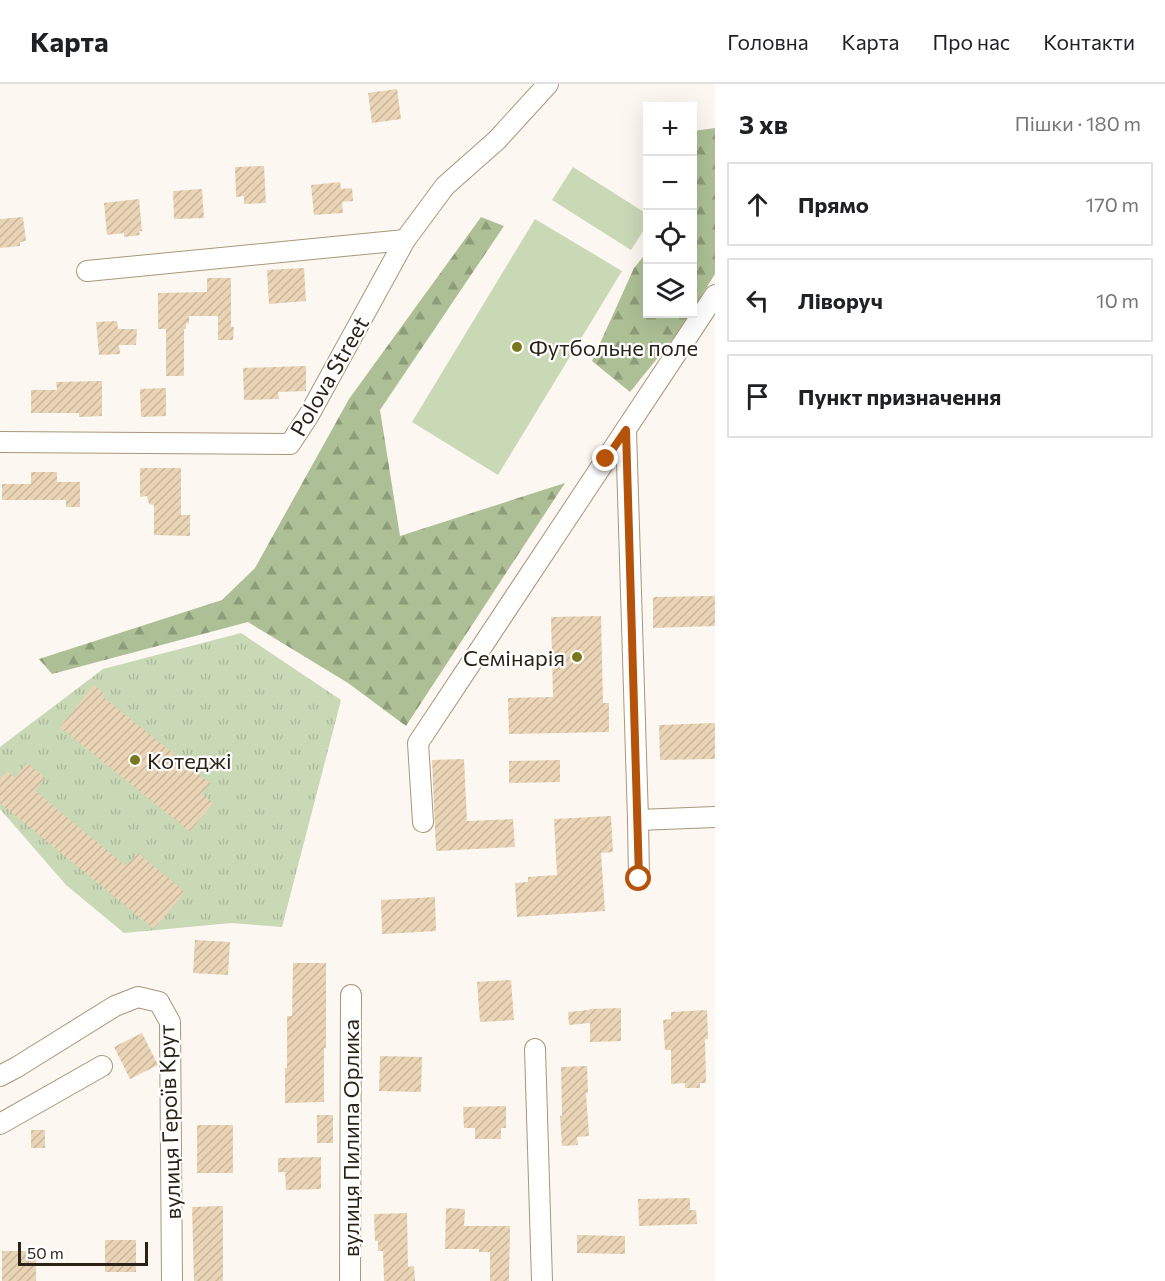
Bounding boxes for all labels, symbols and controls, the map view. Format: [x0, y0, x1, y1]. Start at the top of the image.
text: Карта [30, 24, 109, 58]
text: Головна [727, 29, 809, 54]
text: Карта [842, 29, 899, 54]
text: Про нас [932, 29, 1010, 54]
text: Контакти [1043, 29, 1135, 54]
map controls [643, 102, 697, 318]
button: + [643, 102, 697, 156]
text: 3 хв [739, 108, 788, 139]
text: Пішки · 180 m [1015, 111, 1141, 135]
button: − [643, 156, 697, 210]
icon: ahead [741, 188, 774, 221]
text: Прямо [798, 191, 869, 218]
text: 170 m [1086, 192, 1139, 216]
button: locate [643, 210, 697, 264]
button: layers [643, 264, 697, 318]
icon: left [741, 284, 774, 317]
text: Ліворуч [798, 287, 883, 314]
text: 10 m [1096, 288, 1139, 312]
street label: Polova Street [284, 311, 374, 441]
place label: Футбольне поле [529, 334, 698, 361]
marker: Футбольне поле [510, 340, 524, 354]
icon: arrive [741, 380, 774, 413]
text: Пункт призначення [798, 383, 1001, 410]
route end [592, 445, 618, 471]
place label: Семінарія [463, 644, 565, 671]
marker: Семінарія [570, 650, 584, 664]
place label: Котеджі [147, 747, 232, 774]
marker: Котеджі [128, 753, 142, 767]
route start [625, 865, 651, 891]
street label: вулиця Пилипа Орлика [337, 1019, 364, 1257]
street label: вулиця Героїв Крут [152, 1024, 186, 1220]
scale bar [18, 1239, 148, 1266]
text: 50 m [27, 1243, 64, 1262]

